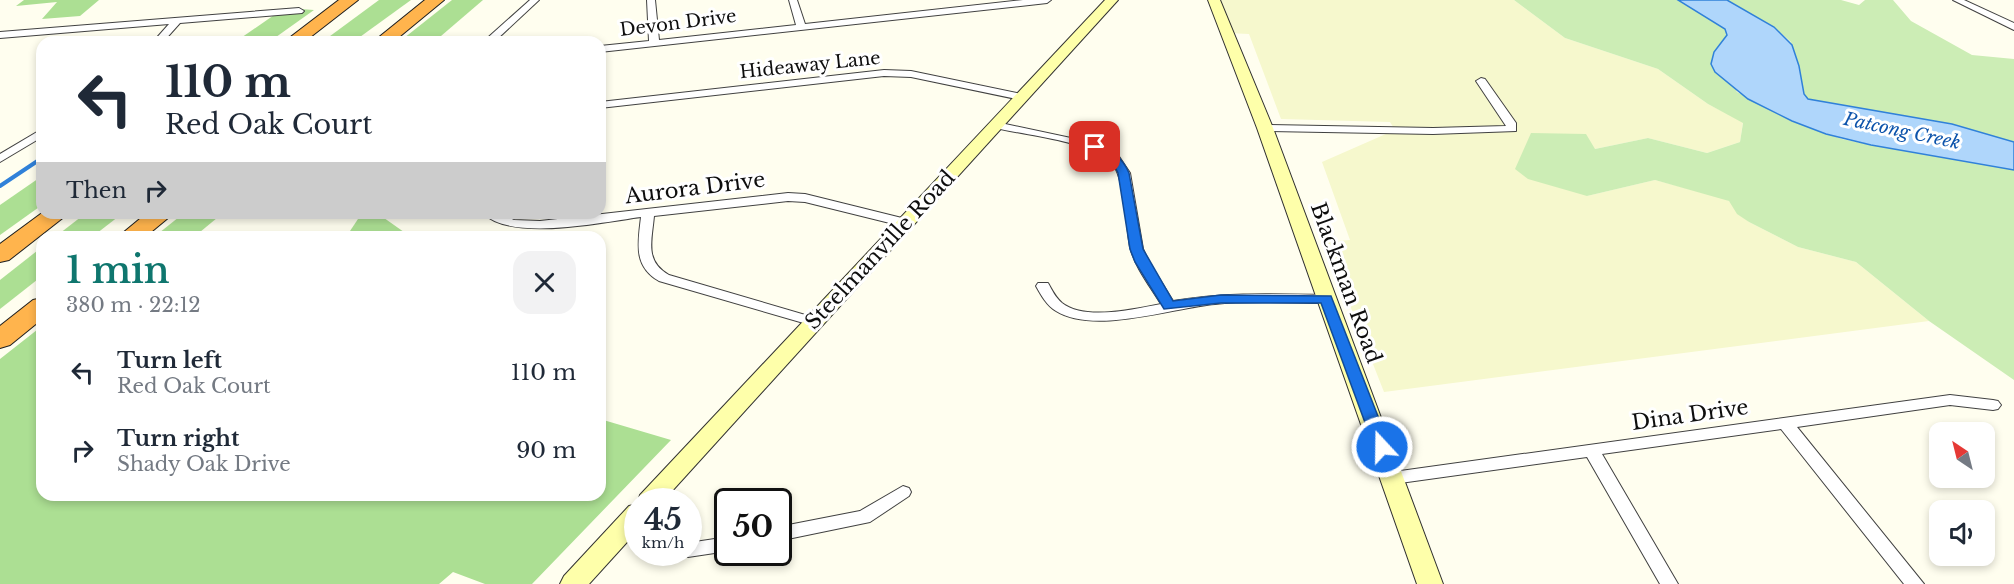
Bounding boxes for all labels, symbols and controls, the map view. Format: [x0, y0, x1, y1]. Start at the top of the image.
street label: Devon Drive [618, 5, 738, 41]
street label: Hideaway Lane [738, 47, 882, 83]
text: 110 m [165, 56, 291, 108]
icon: left [66, 60, 144, 138]
text: Red Oak Court [165, 108, 372, 141]
water label: Patcong Creek [1841, 108, 1962, 154]
pin [1069, 121, 1120, 172]
icon: arrive [1078, 130, 1111, 163]
street label: Steelmanville Road [800, 165, 960, 335]
street label: Aurora Drive [622, 167, 767, 210]
icon: right [139, 174, 172, 207]
text: Then [66, 177, 127, 204]
street label: Blackman Road [1305, 199, 1387, 367]
text: 1 min [66, 248, 170, 293]
button: close [513, 251, 576, 314]
text: 380 m · 22:12 [66, 293, 201, 317]
text: Turn left [117, 347, 222, 374]
icon: left [66, 356, 99, 389]
text: 110 m [511, 359, 576, 386]
text: Red Oak Court [117, 374, 271, 398]
street label: Dina Drive [1630, 394, 1750, 436]
position arrow [1350, 415, 1414, 479]
north arrow [1929, 422, 1995, 488]
map controls [1929, 422, 1995, 566]
text: Turn right [117, 425, 239, 452]
icon: right [66, 434, 99, 467]
text: 90 m [516, 437, 576, 464]
text: Shady Oak Drive [117, 452, 291, 476]
speed limit sign: 50 [714, 488, 792, 566]
button: sound [1929, 500, 1995, 566]
text: 45 [644, 501, 682, 538]
text: km/h [642, 533, 684, 552]

